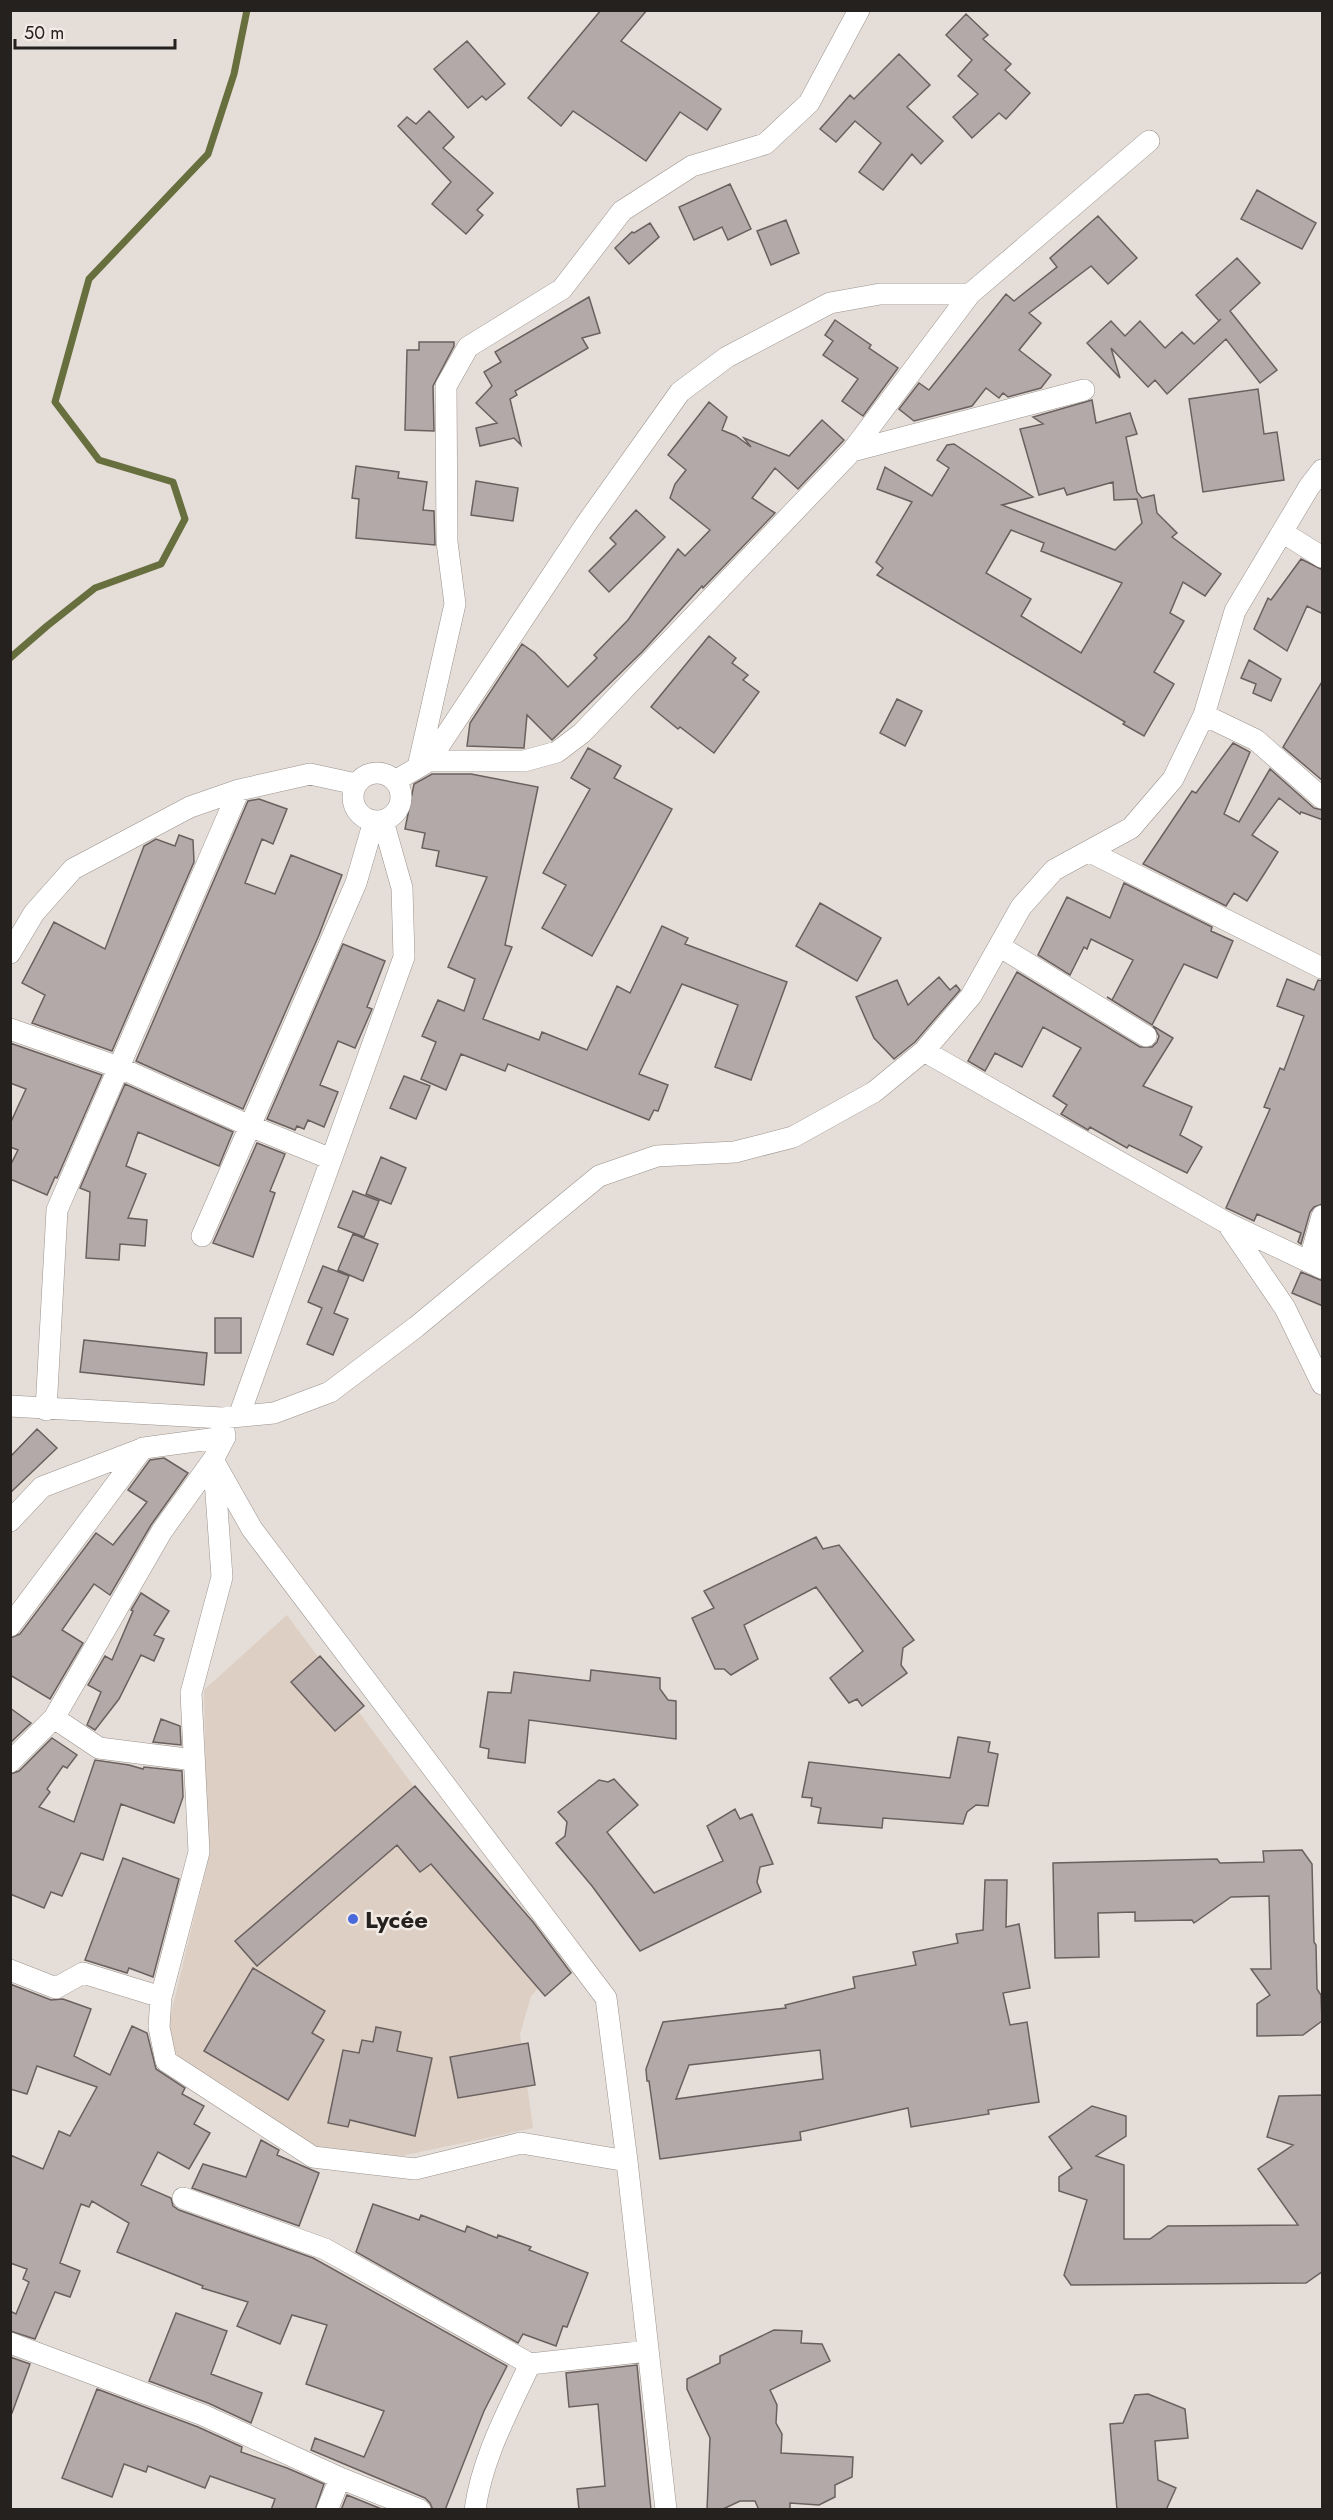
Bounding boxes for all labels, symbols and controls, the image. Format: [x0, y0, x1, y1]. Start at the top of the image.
scale bar [15, 12, 176, 50]
text: 50 m [24, 20, 64, 46]
place label: Lycée [365, 1902, 428, 1937]
marker: Lycée [346, 1912, 360, 1926]

